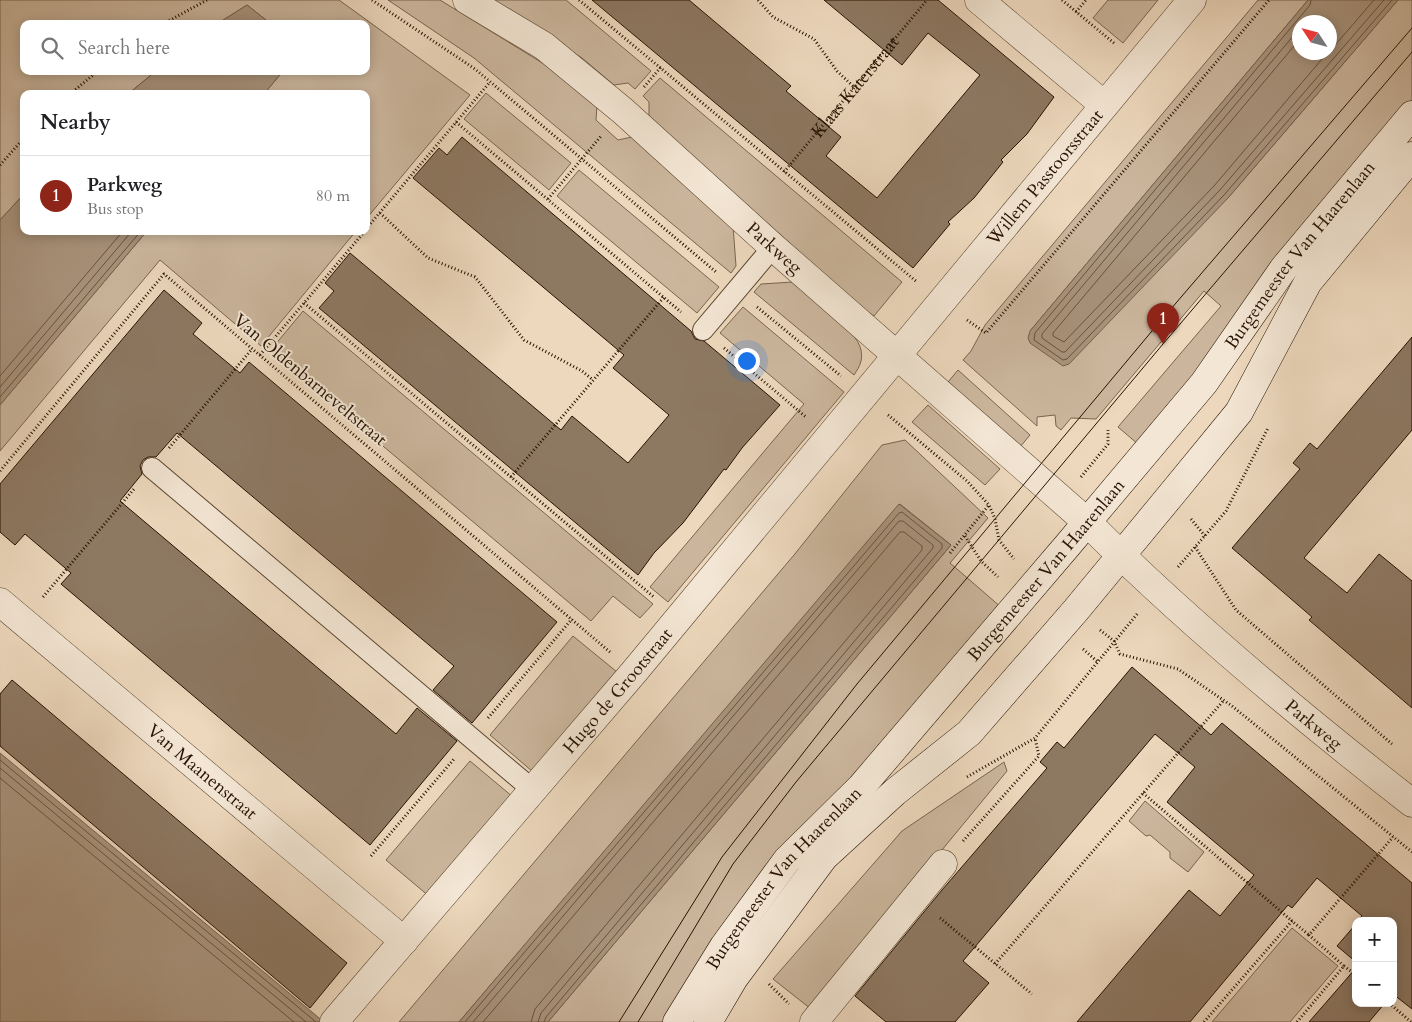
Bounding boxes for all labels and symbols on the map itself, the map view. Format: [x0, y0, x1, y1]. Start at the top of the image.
north arrow [1292, 15, 1337, 60]
street label: Klaas Katerstraat [805, 30, 905, 143]
street label: Willem Passtoorsstraat [980, 104, 1109, 252]
street label: Burgemeester Van Haarenlaan [1219, 155, 1381, 354]
street label: Parkweg [741, 216, 808, 280]
pin: 1 [1147, 303, 1179, 344]
street label: Van Oldenbarneveltstraat [228, 308, 392, 452]
your location [734, 348, 760, 374]
street label: Burgemeester Van Haarenlaan [961, 473, 1131, 667]
street label: Hugo de Grootstraat [557, 622, 678, 759]
street label: Parkweg [1280, 694, 1348, 756]
street label: Van Maanenstraat [142, 718, 263, 825]
street label: Burgemeester Van Haarenlaan [700, 780, 868, 974]

